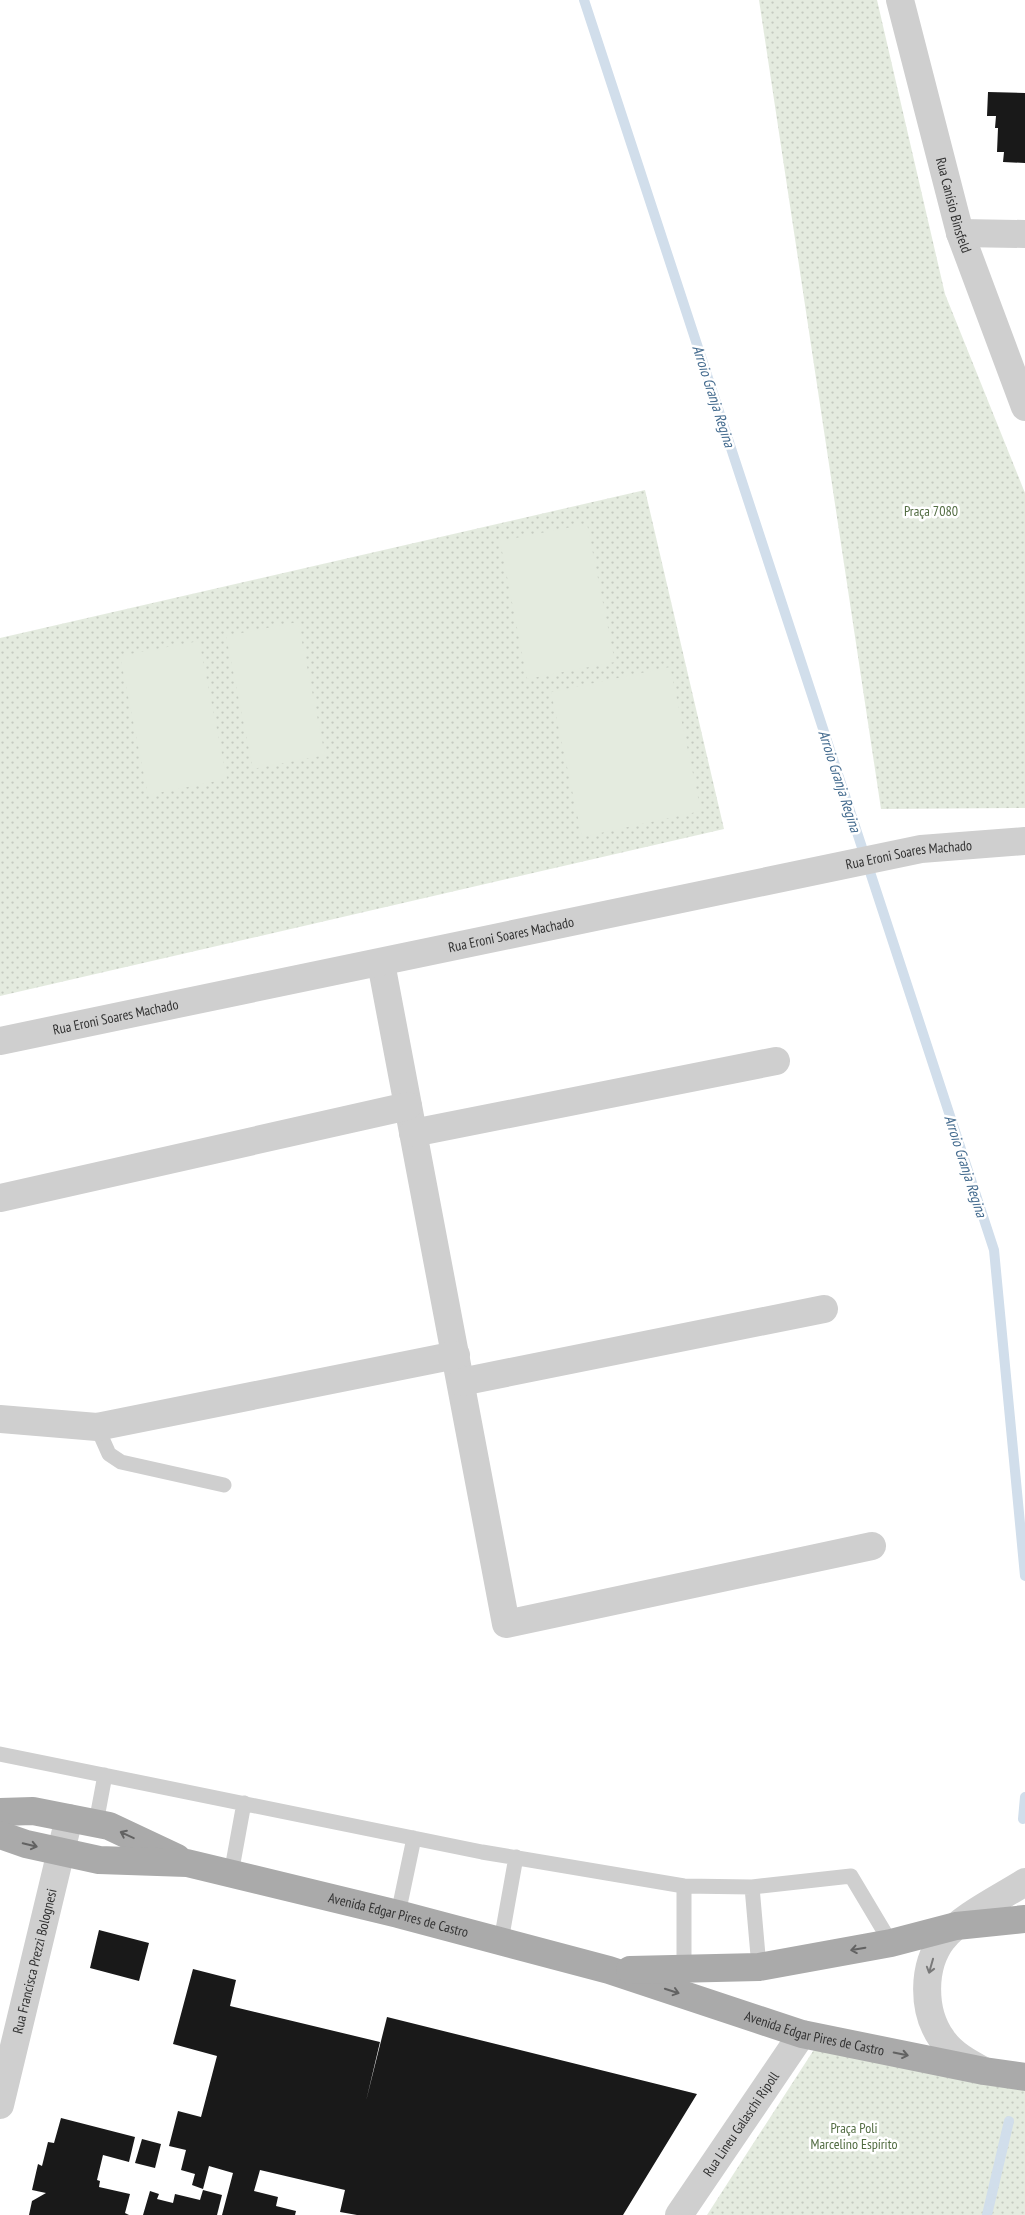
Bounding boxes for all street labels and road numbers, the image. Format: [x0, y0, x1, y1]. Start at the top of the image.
street label: Rua Canísio Binsfeld [932, 155, 976, 255]
street label: Rua Eroni Soares Machado [844, 836, 973, 873]
street label: Rua Eroni Soares Machado [447, 913, 575, 956]
street label: Rua Eroni Soares Machado [51, 995, 180, 1039]
street label: Rua Francisca Prezzi Bolognesi [8, 1887, 61, 2035]
street label: Avenida Edgar Pires de Castro [327, 1889, 470, 1941]
street label: Avenida Edgar Pires de Castro [742, 2007, 886, 2060]
street label: Rua Lineu Galaschi Ripoll [699, 2067, 783, 2180]

